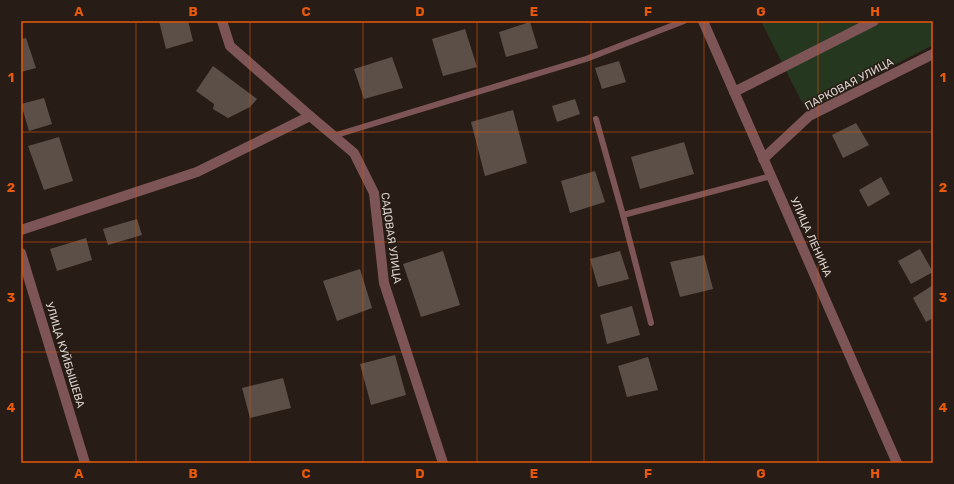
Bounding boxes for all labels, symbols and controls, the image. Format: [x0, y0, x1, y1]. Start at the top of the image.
text: A [74, 4, 84, 19]
text: B [188, 4, 198, 19]
text: C [301, 4, 311, 19]
text: D [415, 4, 425, 19]
text: E [530, 4, 538, 19]
text: F [644, 4, 652, 19]
text: G [756, 4, 766, 19]
text: H [870, 4, 880, 19]
street label: ПАРКОВАЯ УЛИЦА [802, 55, 896, 113]
text: 1 [8, 70, 14, 85]
text: 1 [940, 70, 946, 85]
text: 2 [7, 180, 15, 195]
text: 2 [939, 180, 947, 195]
street label: САДОВАЯ УЛИЦА [378, 191, 404, 285]
street label: УЛИЦА ЛЕНИНА [788, 195, 835, 279]
text: 3 [7, 290, 16, 305]
text: 3 [939, 290, 948, 305]
street label: УЛИЦА КУЙБЫШЕВА [43, 301, 87, 410]
text: 4 [7, 400, 16, 415]
text: 4 [939, 400, 948, 415]
text: A [74, 466, 84, 481]
text: B [188, 466, 198, 481]
text: C [301, 466, 311, 481]
text: D [415, 466, 425, 481]
text: E [530, 466, 538, 481]
text: F [644, 466, 652, 481]
text: G [756, 466, 766, 481]
text: H [870, 466, 880, 481]

